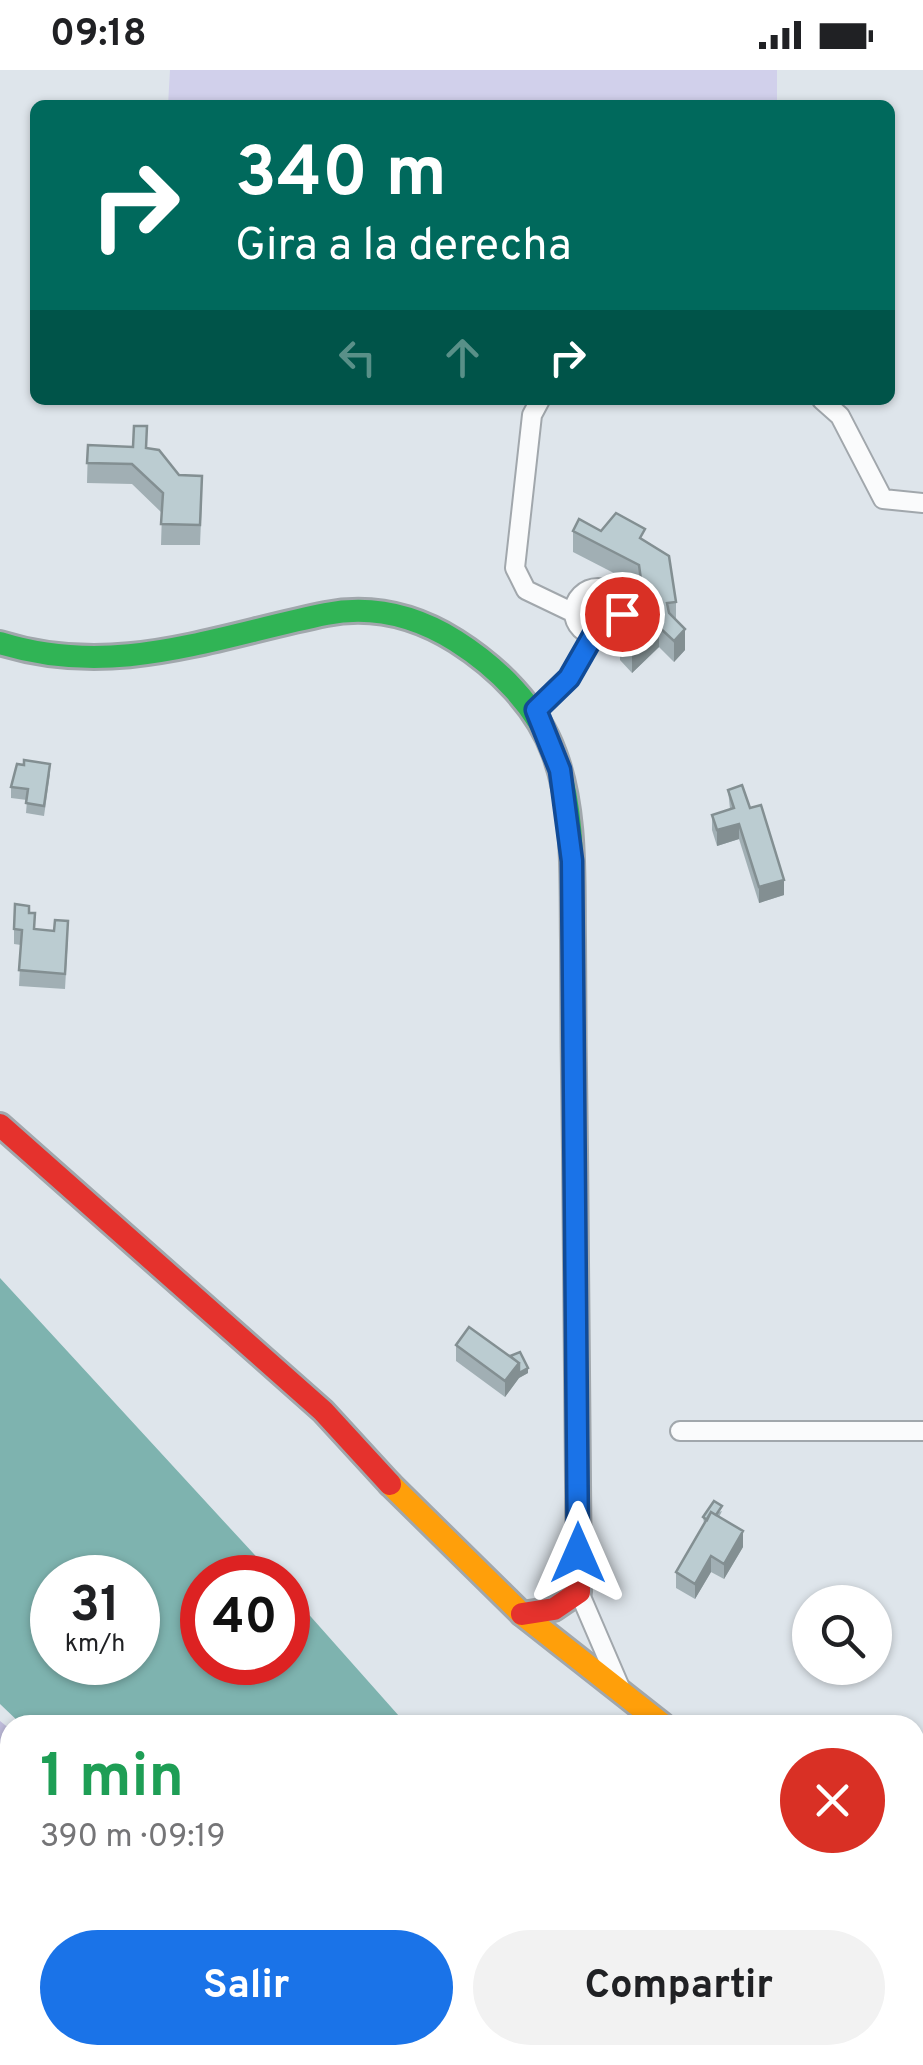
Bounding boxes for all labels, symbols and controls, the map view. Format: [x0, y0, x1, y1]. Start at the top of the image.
text: 09:18 [50, 11, 147, 60]
text: 340 m [235, 132, 447, 221]
icon: right [70, 140, 200, 270]
text: Gira a la derecha [235, 219, 572, 276]
icon: left [330, 330, 385, 385]
icon: ahead [435, 330, 490, 385]
icon: right [540, 330, 595, 385]
pin [580, 572, 665, 657]
icon: arrive [595, 587, 650, 642]
position arrow [526, 1501, 630, 1605]
speed limit sign: 40 [180, 1555, 310, 1685]
text: 31 [70, 1576, 120, 1639]
map controls [792, 1585, 892, 1685]
button: search [792, 1585, 892, 1685]
text: km/h [65, 1629, 125, 1661]
text: 1 min [40, 1742, 184, 1818]
button: close [780, 1748, 885, 1853]
text: 390 m · 09:19 [40, 1818, 226, 1858]
button: Salir [40, 1930, 453, 2045]
button: Compartir [473, 1930, 885, 2045]

